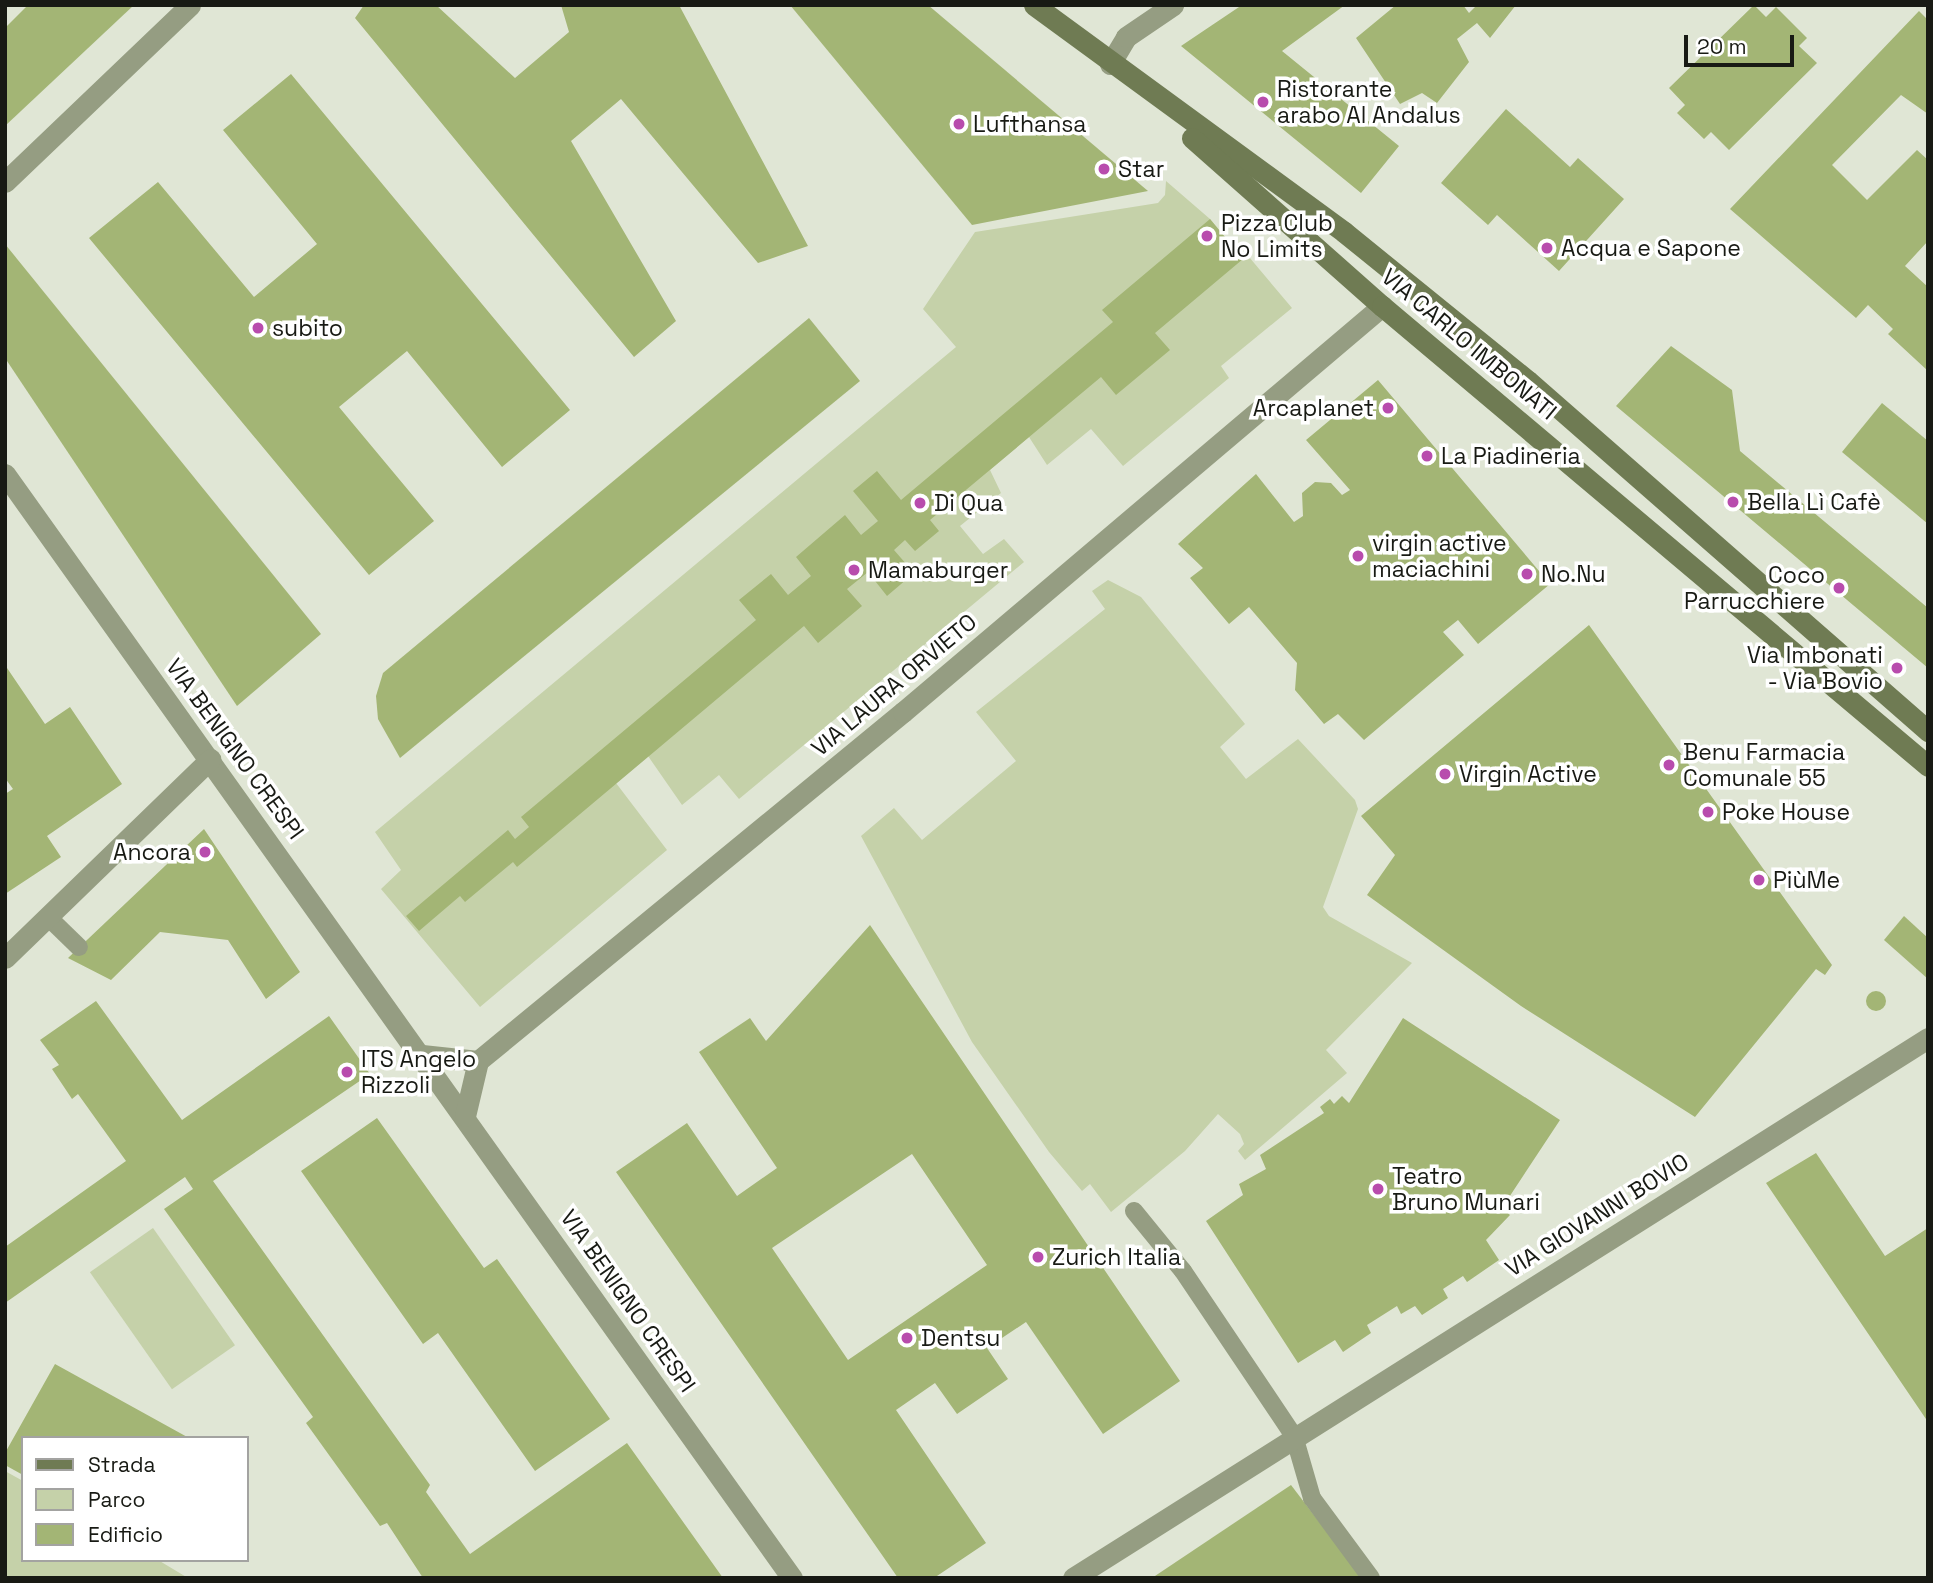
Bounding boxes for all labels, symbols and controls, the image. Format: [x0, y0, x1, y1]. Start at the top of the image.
scale bar [1688, 21, 1798, 65]
text: 20 m [1697, 33, 1747, 60]
place label: Ristorante arabo Al Andalus [1277, 75, 1461, 129]
marker: Ristorante arabo Al Andalus [1255, 94, 1271, 110]
place label: Lufthansa [973, 110, 1087, 138]
marker: Lufthansa [951, 116, 967, 132]
place label: Star [1118, 155, 1165, 183]
marker: Star [1096, 161, 1112, 177]
place label: Pizza Club No Limits [1221, 209, 1333, 263]
marker: Pizza Club No Limits [1199, 228, 1215, 244]
place label: Acqua e Sapone [1561, 234, 1741, 262]
marker: Acqua e Sapone [1539, 240, 1555, 256]
street label: VIA CARLO IMBONATI [1376, 263, 1562, 425]
place label: subito [272, 314, 343, 342]
marker: subito [250, 320, 266, 336]
place label: Arcaplanet [1253, 394, 1374, 422]
marker: Arcaplanet [1380, 400, 1396, 416]
place label: La Piadineria [1441, 442, 1581, 470]
marker: La Piadineria [1419, 448, 1435, 464]
place label: Bella Lì Cafè [1747, 488, 1881, 516]
place label: Di Qua [934, 489, 1003, 517]
marker: Bella Lì Cafè [1725, 494, 1741, 510]
marker: Di Qua [912, 495, 928, 511]
place label: virgin active maciachini [1372, 529, 1507, 583]
marker: virgin active maciachini [1350, 548, 1366, 564]
place label: Mamaburger [868, 556, 1008, 584]
place label: No.Nu [1541, 560, 1605, 588]
place label: Coco Parrucchiere [1684, 561, 1825, 615]
marker: Mamaburger [846, 562, 862, 578]
marker: No.Nu [1519, 566, 1535, 582]
marker: Coco Parrucchiere [1831, 580, 1847, 596]
street label: VIA LAURA ORVIETO [806, 608, 982, 762]
place label: Via Imbonati - Via Bovio [1747, 641, 1883, 695]
street label: VIA BENIGNO CRESPI [160, 653, 310, 845]
marker: Via Imbonati - Via Bovio [1889, 660, 1905, 676]
place label: Benu Farmacia Comunale 55 [1683, 738, 1845, 792]
marker: Benu Farmacia Comunale 55 [1661, 757, 1677, 773]
place label: Virgin Active [1459, 760, 1597, 788]
marker: Virgin Active [1437, 766, 1453, 782]
place label: Poke House [1722, 798, 1850, 826]
marker: Poke House [1700, 804, 1716, 820]
place label: Ancora [113, 838, 191, 866]
marker: Ancora [197, 844, 213, 860]
place label: PiùMe [1773, 866, 1840, 894]
marker: PiùMe [1751, 872, 1767, 888]
place label: ITS Angelo Rizzoli [361, 1045, 477, 1099]
marker: ITS Angelo Rizzoli [339, 1064, 355, 1080]
street label: VIA GIOVANNI BOVIO [1500, 1147, 1694, 1283]
place label: Teatro Bruno Munari [1392, 1162, 1540, 1216]
marker: Teatro Bruno Munari [1370, 1181, 1386, 1197]
street label: VIA BENIGNO CRESPI [555, 1204, 701, 1398]
place label: Zurich Italia [1052, 1243, 1181, 1271]
marker: Zurich Italia [1030, 1249, 1046, 1265]
place label: Dentsu [921, 1324, 1000, 1352]
marker: Dentsu [899, 1330, 915, 1346]
legend [21, 1436, 248, 1562]
text: Strada [88, 1451, 155, 1478]
text: Parco [88, 1486, 146, 1513]
text: Edificio [88, 1521, 163, 1548]

